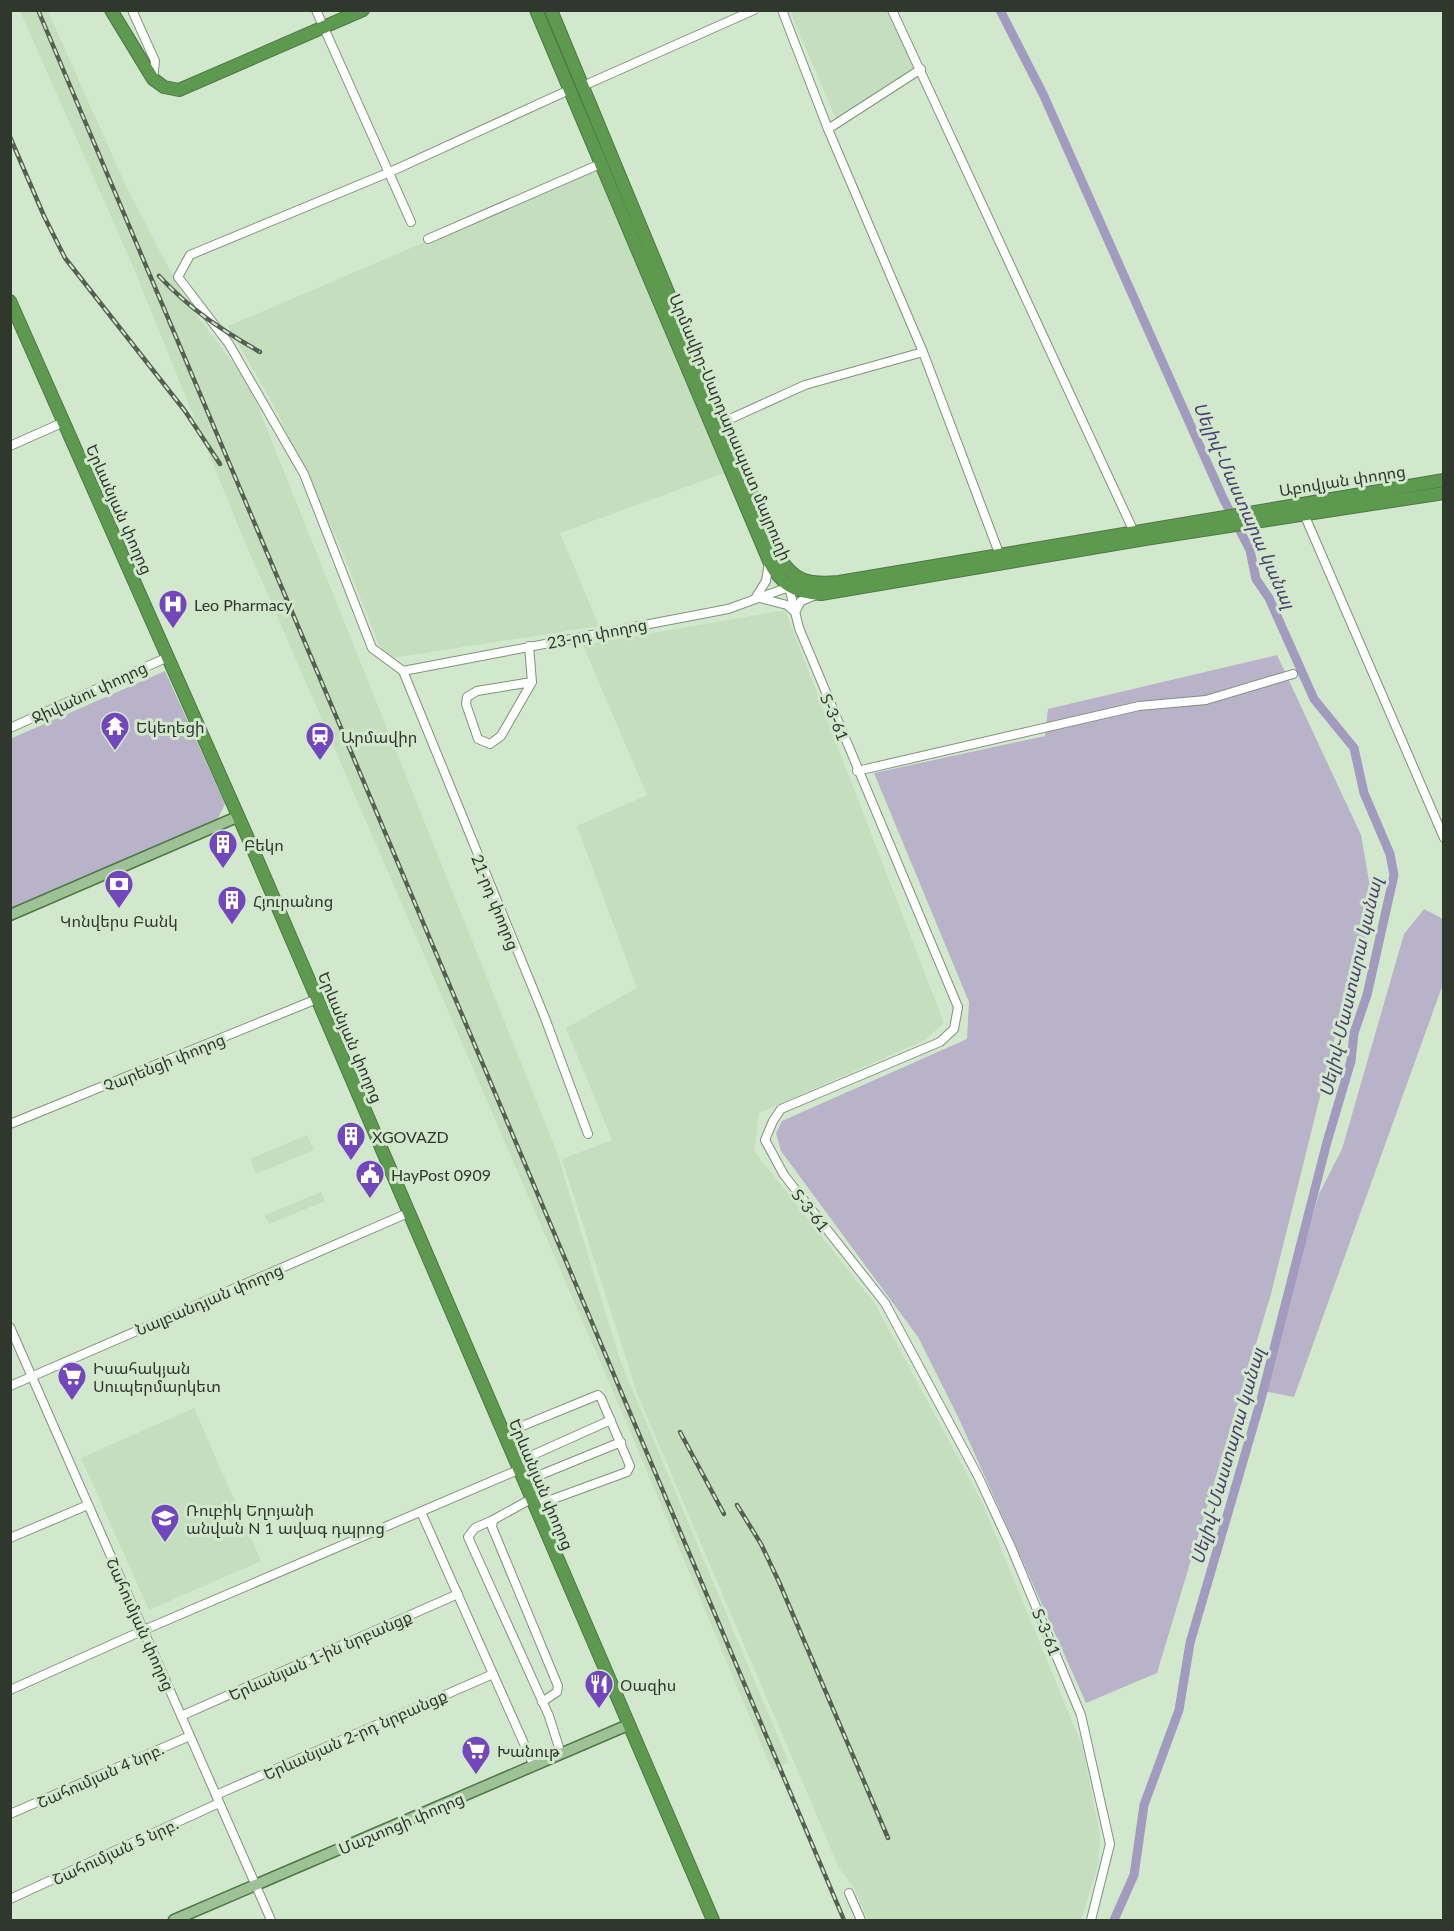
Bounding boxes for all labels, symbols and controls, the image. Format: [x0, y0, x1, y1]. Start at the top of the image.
street label: Արմավիր-Սարդարապատ մայրուղի [665, 291, 796, 564]
water label: Սելիվ֊Մաստարա կանալ [1188, 398, 1301, 613]
street label: Երևանյան փողոց [82, 441, 157, 577]
street label: Աբովյան փողոց [1277, 461, 1407, 500]
hospital icon: Leo Pharmacy [157, 588, 189, 630]
place label: Leo Pharmacy [194, 595, 293, 614]
street label: 23-րդ փողոց [546, 614, 649, 653]
street label: Ջիվանու փողոց [28, 657, 150, 728]
street label: Տ-3-61 [817, 691, 853, 743]
temple icon: Եկեղեցի [99, 710, 131, 752]
place label: Եկեղեցի [136, 717, 205, 737]
station icon: Արմավիր [304, 720, 336, 762]
place label: Արմավիր [341, 727, 417, 747]
building icon: Բեկո [207, 828, 239, 870]
place label: Բեկո [244, 835, 284, 855]
street label: 21-րդ փողոց [467, 852, 524, 953]
bank icon: Կոնվերս Բանկ [103, 868, 135, 910]
water label: Սելիվ֊Մաստարա կանալ [1314, 874, 1387, 1099]
building icon: Հյուրանոց [216, 884, 248, 926]
place label: Հյուրանոց [253, 891, 333, 911]
place label: Կոնվերս Բանկ [60, 911, 178, 931]
street label: Երևանյան փողոց [314, 969, 387, 1106]
street label: Չարենցի փողոց [100, 1029, 228, 1096]
building icon: XGOVAZD [335, 1120, 367, 1162]
place label: XGOVAZD [372, 1127, 449, 1146]
public building icon: HayPost 0909 [354, 1158, 386, 1200]
place label: HayPost 0909 [391, 1165, 491, 1184]
street label: Տ-3-61 [788, 1185, 834, 1235]
street label: Նալբանդյան փողոց [133, 1259, 286, 1340]
water label: Սելիվ֊Մաստարա կանալ [1186, 1344, 1270, 1567]
place label: Իսահակյան Սուպերմարկետ [93, 1358, 221, 1396]
supermarket icon: Իսահակյան Սուպերմարկետ [56, 1360, 88, 1402]
street label: Երևանյան փողոց [505, 1416, 578, 1553]
place label: Ռուբիկ Եղոյանի անվան N 1 ավագ դպրոց [186, 1500, 385, 1538]
school or university icon: Ռուբիկ Եղոյանի անվան N 1 ավագ դպրոց [149, 1502, 181, 1544]
street label: Շահումյան փողոց [102, 1554, 179, 1694]
street label: Երևանյան 1-ին նրբանցք [226, 1606, 415, 1705]
street label: Տ-3-61 [1029, 1606, 1065, 1658]
restaurant icon: Օազիս [583, 1668, 615, 1710]
place label: Օազիս [620, 1675, 676, 1695]
street label: Երևանյան 2-րդ նրբանցք [260, 1685, 450, 1784]
supermarket icon: Խանութ [460, 1734, 492, 1776]
street label: Շահումյան 4 նրբ. [34, 1739, 167, 1812]
place label: Խանութ [497, 1741, 560, 1761]
street label: Մաշտոցի փողոց [336, 1788, 467, 1859]
street label: Շահումյան 5 նրբ. [49, 1813, 181, 1889]

